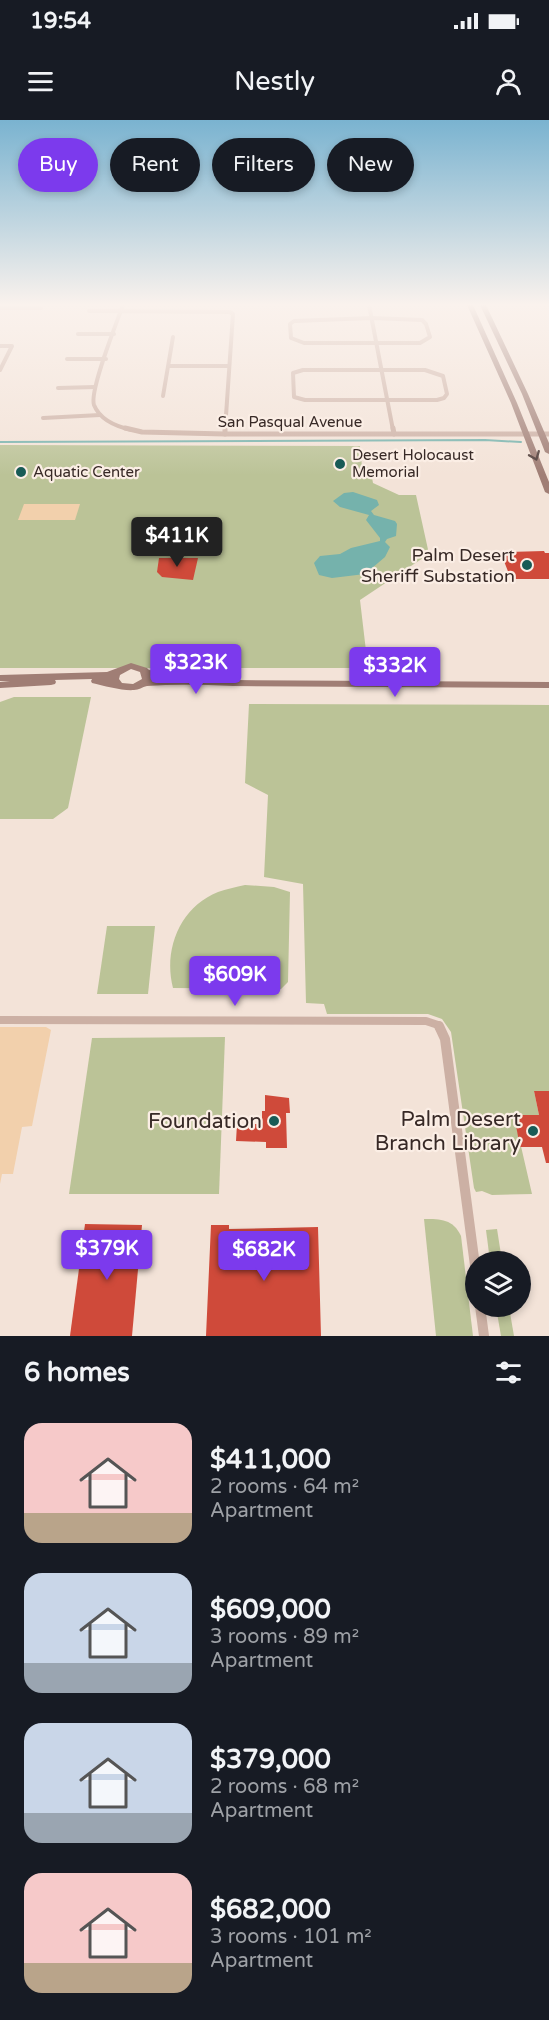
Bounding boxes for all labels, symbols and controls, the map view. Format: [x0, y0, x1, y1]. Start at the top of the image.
text: 19:54 [30, 8, 91, 34]
icon: menu [24, 65, 57, 98]
text: Nestly [234, 65, 315, 98]
icon: person [492, 65, 525, 98]
chip: Buy [18, 138, 98, 192]
chip: Rent [110, 138, 200, 192]
chip: Filters [212, 138, 315, 192]
chip: New [327, 138, 414, 192]
street label: San Pasqual Avenue [218, 413, 362, 431]
place label: Desert Holocaust Memorial [352, 446, 474, 481]
one-way arrow [528, 450, 540, 461]
marker: Desert Holocaust Memorial [333, 457, 347, 471]
place label: Aquatic Center [33, 463, 140, 481]
marker: Aquatic Center [14, 465, 28, 479]
pin: $411K [135, 517, 219, 568]
text: $411K [145, 524, 209, 548]
place label: Palm Desert Sheriff Substation [361, 544, 515, 587]
marker: Palm Desert Sheriff Substation [520, 558, 534, 572]
pin: $323K [154, 644, 238, 695]
pin: $332K [353, 647, 437, 698]
text: $323K [164, 651, 228, 675]
text: $332K [363, 654, 427, 678]
pin: $609K [193, 956, 277, 1007]
text: $609K [203, 963, 267, 987]
place label: Palm Desert Branch Library [375, 1107, 521, 1156]
place label: Foundation [148, 1109, 262, 1134]
marker: Foundation [267, 1114, 281, 1128]
marker: Palm Desert Branch Library [526, 1124, 540, 1138]
pin: $379K [65, 1230, 149, 1281]
pin: $682K [222, 1231, 306, 1282]
text: $379K [75, 1237, 139, 1261]
text: $682K [232, 1238, 296, 1262]
map controls [465, 1251, 531, 1317]
button: layers [465, 1251, 531, 1317]
icon: filters [492, 1356, 525, 1389]
text: 6 homes [24, 1357, 130, 1388]
text: $411,000 [210, 1444, 331, 1475]
icon: home [72, 1447, 144, 1519]
text: 2 rooms · 64 m² [210, 1475, 359, 1499]
text: Apartment [210, 1499, 313, 1523]
text: $609,000 [210, 1594, 331, 1625]
icon: home [72, 1597, 144, 1669]
text: 3 rooms · 89 m² [210, 1625, 359, 1649]
text: Apartment [210, 1649, 313, 1673]
text: $379,000 [210, 1744, 331, 1775]
icon: home [72, 1747, 144, 1819]
text: 2 rooms · 68 m² [210, 1775, 359, 1799]
text: Apartment [210, 1799, 313, 1823]
text: $682,000 [210, 1894, 331, 1925]
icon: home [72, 1897, 144, 1969]
text: 3 rooms · 101 m² [210, 1925, 372, 1949]
text: Apartment [210, 1949, 313, 1973]

